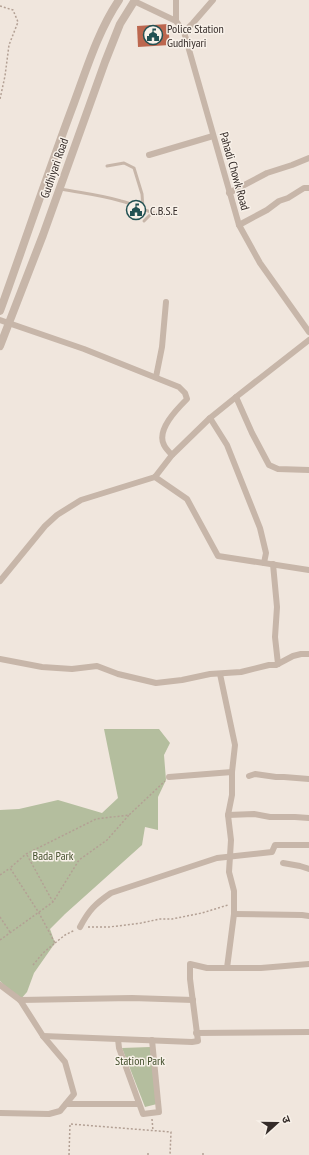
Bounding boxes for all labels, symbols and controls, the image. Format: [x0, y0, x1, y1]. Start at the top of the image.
place label: Police Station Gudhiyari [167, 21, 224, 50]
public building icon: Police Station Gudhiyari [142, 24, 164, 46]
street label: Pahadi Chowk Road [217, 130, 253, 212]
street label: Gudhiyari Road [37, 136, 71, 200]
public building icon: C.B.S.E [125, 199, 147, 221]
place label: C.B.S.E [150, 203, 178, 218]
park label: Bada Park [33, 848, 74, 863]
park label: Station Park [115, 1053, 165, 1068]
north arrow [257, 1103, 297, 1143]
text: उ [279, 1114, 294, 1125]

